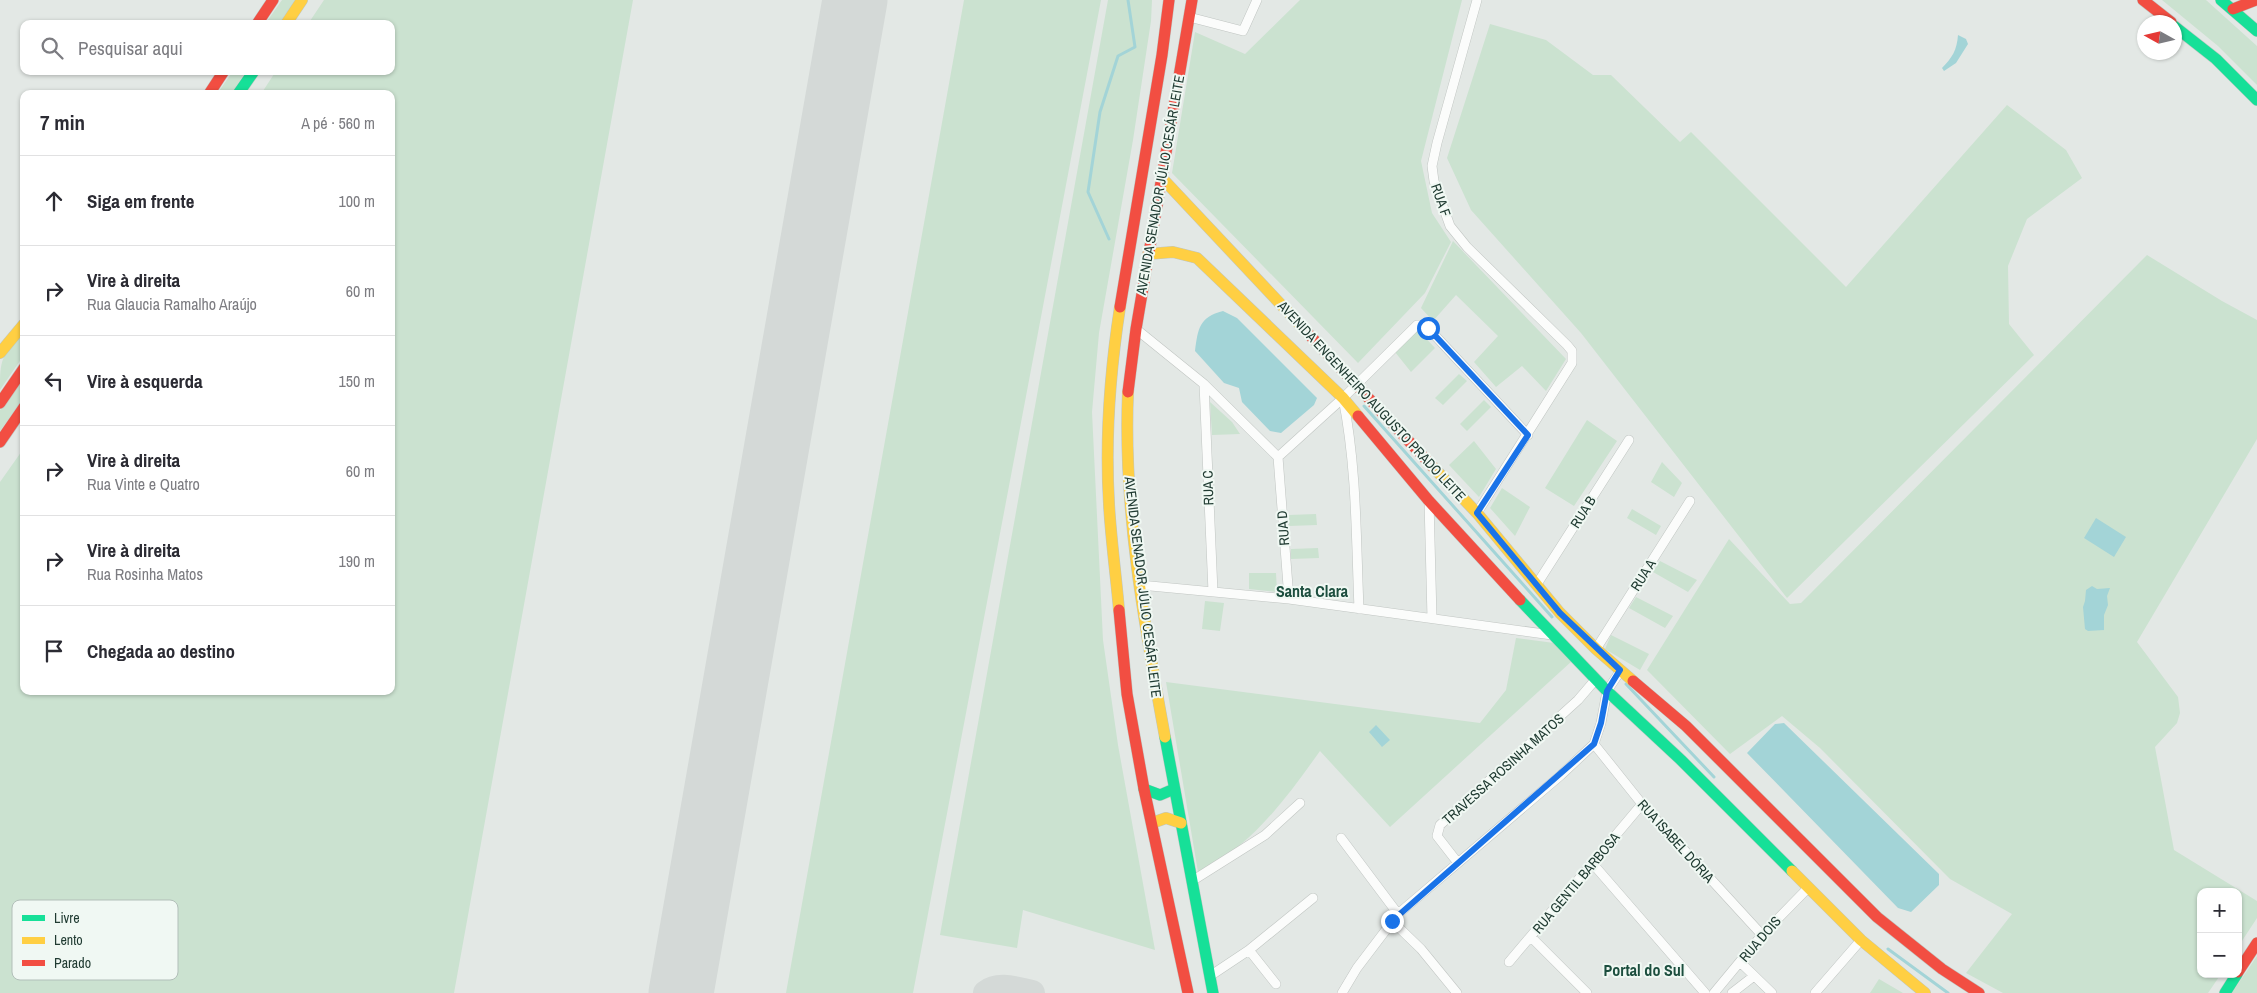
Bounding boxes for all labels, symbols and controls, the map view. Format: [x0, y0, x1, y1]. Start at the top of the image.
north arrow [2137, 15, 2182, 60]
search box [20, 20, 395, 75]
icon: search [38, 34, 66, 62]
text: Pesquisar aqui [78, 35, 183, 61]
street label: AVENIDA SENADOR JÚLIO CESÁR LEITE [1132, 74, 1188, 297]
text: 7 min [40, 108, 85, 137]
text: A pé · 560 m [301, 112, 375, 134]
street label: RUA F [1427, 181, 1455, 219]
icon: ahead [40, 187, 68, 215]
text: Siga em frente [87, 188, 194, 214]
text: 100 m [339, 190, 375, 212]
text: Vire à direita [87, 267, 180, 293]
icon: right [40, 277, 68, 305]
text: 60 m [346, 280, 375, 302]
text: Rua Glaucia Ramalho Araújo [87, 293, 257, 315]
street label: AVENIDA ENGENHEIRO AUGUSTO PRADO LEITE [1273, 296, 1470, 505]
route start [1417, 317, 1440, 340]
icon: left [40, 367, 68, 395]
text: Vire à esquerda [87, 368, 203, 394]
text: 150 m [339, 370, 375, 392]
text: Vire à direita [87, 447, 180, 473]
icon: right [40, 457, 68, 485]
text: 60 m [346, 460, 375, 482]
street label: RUA C [1198, 470, 1218, 506]
text: Rua Vinte e Quatro [87, 473, 200, 495]
street label: AVENIDA SENADOR JÚLIO CESÁR LEITE [1120, 475, 1165, 699]
street label: RUA B [1566, 492, 1600, 531]
street label: RUA D [1273, 510, 1293, 546]
text: Vire à direita [87, 537, 180, 563]
icon: right [40, 547, 68, 575]
text: 190 m [339, 550, 375, 572]
street label: RUA A [1626, 556, 1660, 594]
text: Rua Rosinha Matos [87, 563, 203, 585]
district label: Santa Clara [1276, 580, 1349, 602]
icon: arrive [40, 637, 68, 665]
text: Chegada ao destino [87, 638, 235, 664]
street label: TRAVESSA ROSINHA MATOS [1438, 709, 1568, 828]
street label: RUA ISABEL DÓRIA [1634, 796, 1718, 887]
street label: RUA GENTIL BARBOSA [1528, 828, 1624, 937]
map controls [2197, 888, 2242, 978]
button: + [2197, 888, 2242, 933]
legend [12, 900, 178, 980]
text: Livre [54, 909, 80, 927]
route end [1381, 910, 1404, 933]
street label: RUA DOIS [1735, 912, 1785, 966]
text: Lento [54, 931, 83, 949]
button: − [2197, 933, 2242, 978]
text: Parado [54, 954, 91, 972]
district label: Portal do Sul [1604, 959, 1684, 981]

